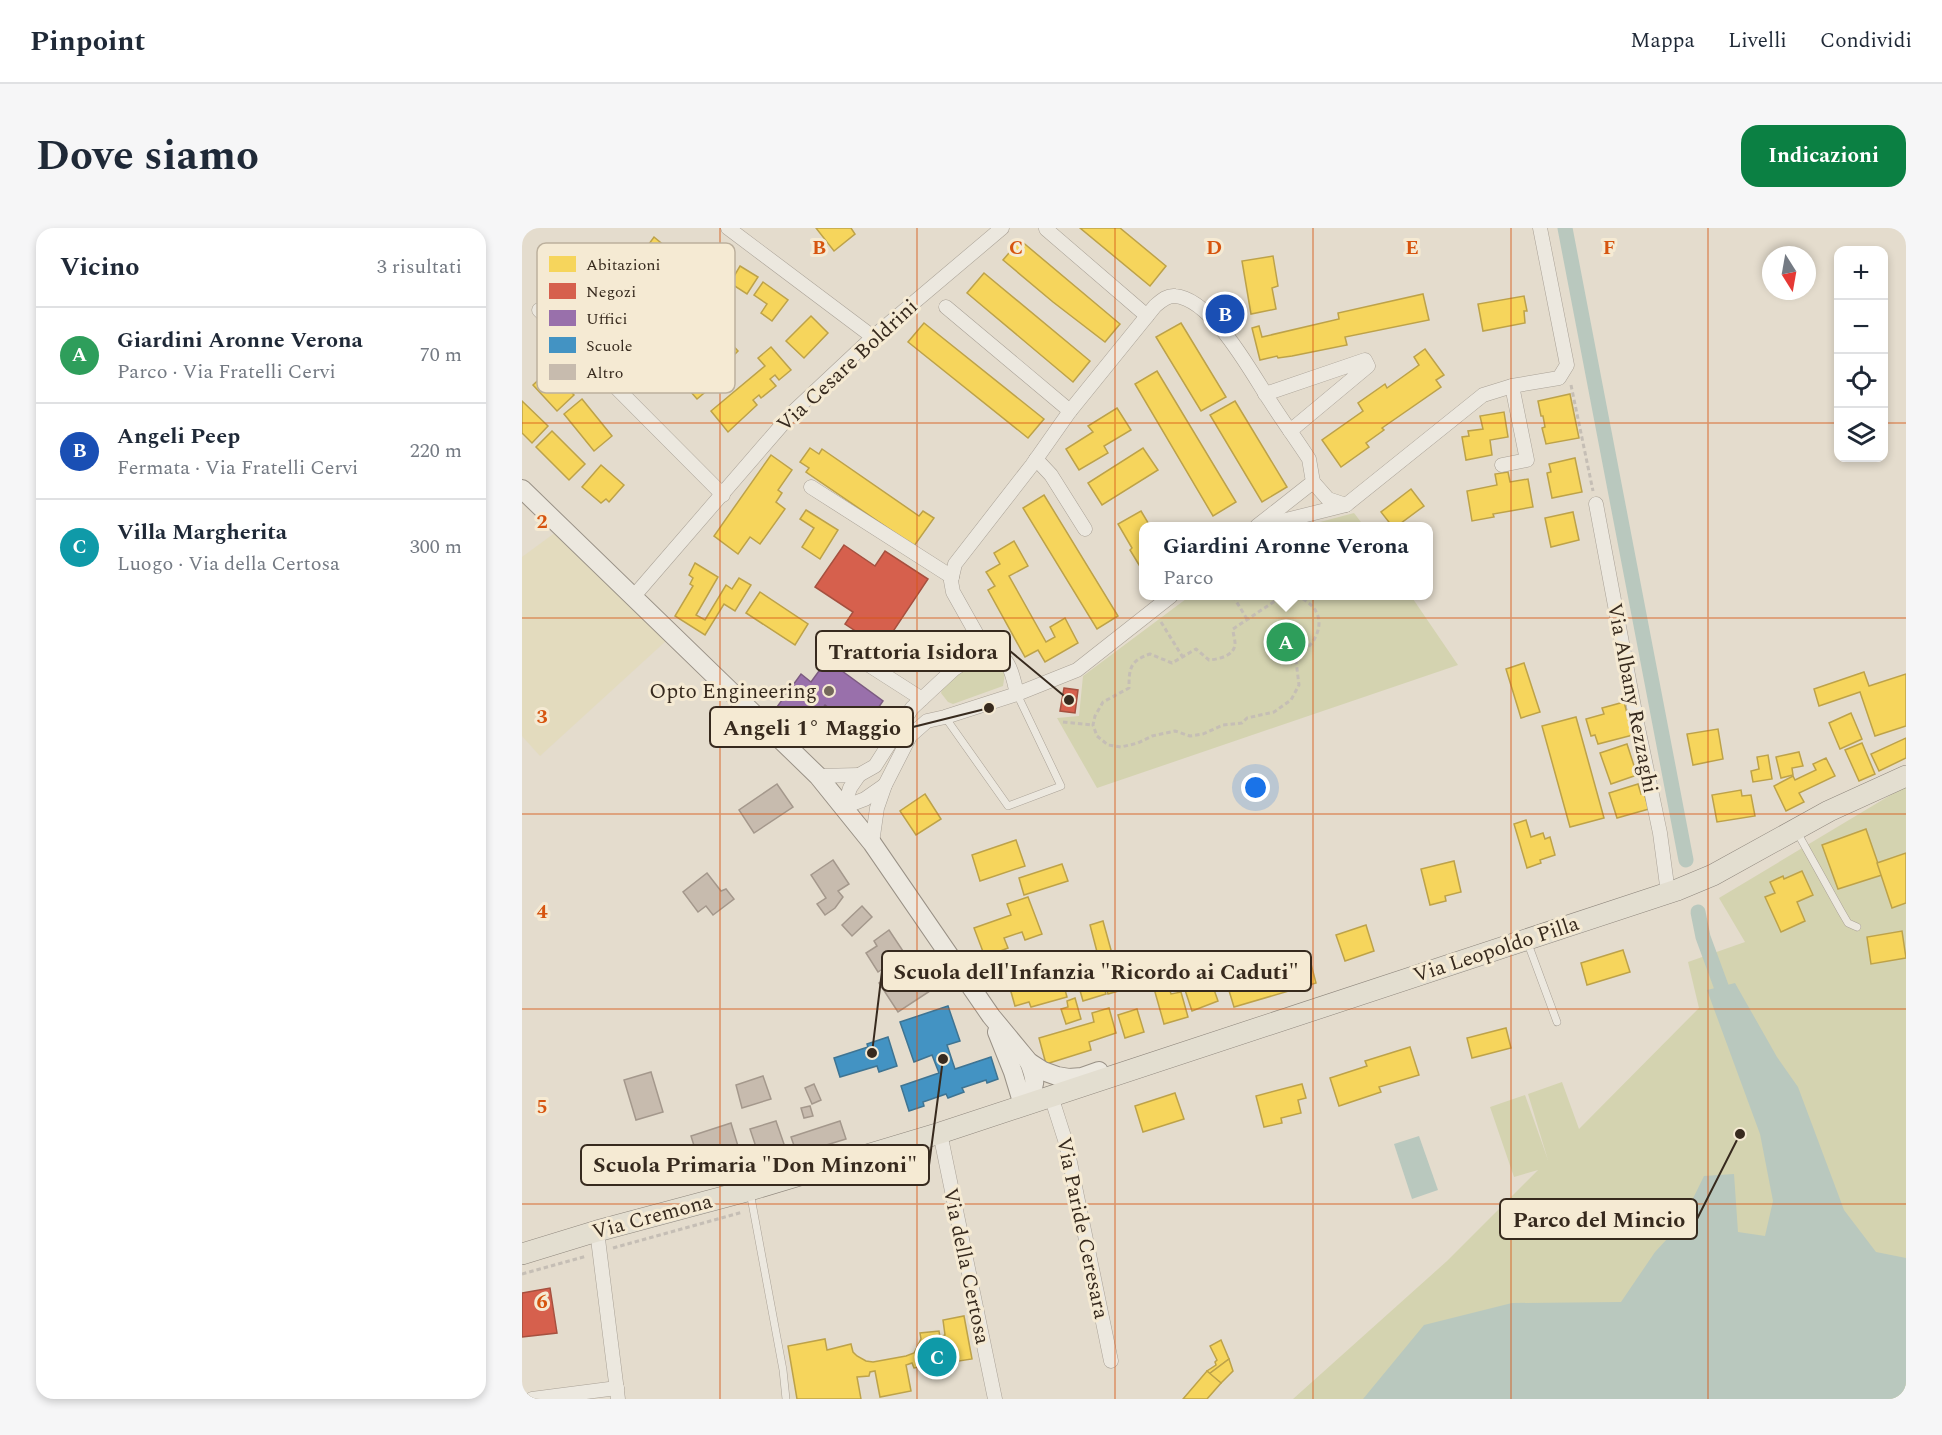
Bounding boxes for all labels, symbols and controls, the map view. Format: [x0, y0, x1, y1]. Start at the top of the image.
text: Pinpoint [30, 20, 145, 63]
text: Mappa [1630, 25, 1695, 57]
text: Livelli [1728, 25, 1787, 57]
text: Condividi [1820, 25, 1912, 57]
text: Dove siamo [36, 125, 259, 188]
button: Indicazioni [1741, 125, 1906, 187]
text: B [812, 233, 826, 263]
text: C [1009, 233, 1023, 263]
text: D [1206, 233, 1222, 263]
text: E [1405, 233, 1419, 263]
text: F [1603, 233, 1615, 263]
legend [537, 243, 735, 393]
north arrow [1762, 246, 1816, 300]
map controls [1834, 246, 1888, 462]
button: + [1834, 246, 1888, 300]
text: Vicino [60, 247, 140, 287]
text: 3 risultati [377, 252, 462, 282]
text: Abitazioni [586, 253, 661, 277]
text: Negozi [586, 280, 636, 304]
street label: Via Cesare Boldrini [770, 292, 926, 440]
pin: B [1206, 292, 1244, 337]
button: − [1834, 300, 1888, 354]
text: Uffici [586, 307, 627, 331]
text: Giardini Aronne Verona [117, 324, 363, 357]
text: Scuole [586, 334, 633, 358]
text: A [72, 340, 87, 370]
text: 70 m [420, 340, 462, 370]
button: locate [1834, 354, 1888, 408]
text: Parco · Via Fratelli Cervi [117, 357, 336, 387]
text: Altro [586, 361, 623, 385]
button: layers [1834, 408, 1888, 462]
text: Angeli Peep [117, 420, 240, 453]
text: B [72, 436, 87, 466]
text: 220 m [410, 436, 462, 466]
text: Fermata · Via Fratelli Cervi [117, 453, 358, 483]
text: 2 [536, 507, 548, 537]
text: Villa Margherita [117, 516, 287, 549]
popup [1139, 522, 1433, 600]
text: Giardini Aronne Verona [1163, 530, 1409, 563]
text: C [72, 532, 87, 562]
text: 300 m [410, 532, 462, 562]
text: Luogo · Via della Certosa [117, 549, 340, 579]
text: Parco [1163, 563, 1214, 593]
street label: Via Albany Rezzaghi [1598, 600, 1666, 796]
pin: A [1266, 620, 1305, 664]
callout: Trattoria Isidora [816, 631, 1010, 671]
text: Trattoria Isidora [828, 636, 999, 669]
place label: Opto Engineering [649, 676, 817, 708]
marker: Opto Engineering [822, 684, 836, 698]
text: 3 [536, 702, 548, 732]
callout: Angeli 1° Maggio [710, 707, 913, 747]
text: Angeli 1° Maggio [723, 712, 901, 745]
your location [1241, 773, 1270, 802]
text: 4 [536, 897, 548, 927]
street label: Via Leopoldo Pilla [1409, 908, 1584, 992]
callout: Scuola dell'Infanzia "Ricordo ai Caduti" [882, 951, 1311, 991]
text: Scuola dell'Infanzia "Ricordo ai Caduti" [893, 956, 1299, 989]
text: 5 [536, 1092, 548, 1122]
street label: Via Paride Ceresara [1047, 1134, 1117, 1323]
callout: Scuola Primaria "Don Minzoni" [581, 1145, 929, 1185]
text: Scuola Primaria "Don Minzoni" [593, 1149, 917, 1182]
street label: Via Cremona [589, 1185, 717, 1248]
street label: Via della Certosa [934, 1185, 998, 1348]
callout: Parco del Mincio [1500, 1199, 1697, 1239]
text: Parco del Mincio [1513, 1204, 1685, 1237]
text: 6 [536, 1287, 548, 1317]
pin: C [918, 1334, 956, 1380]

